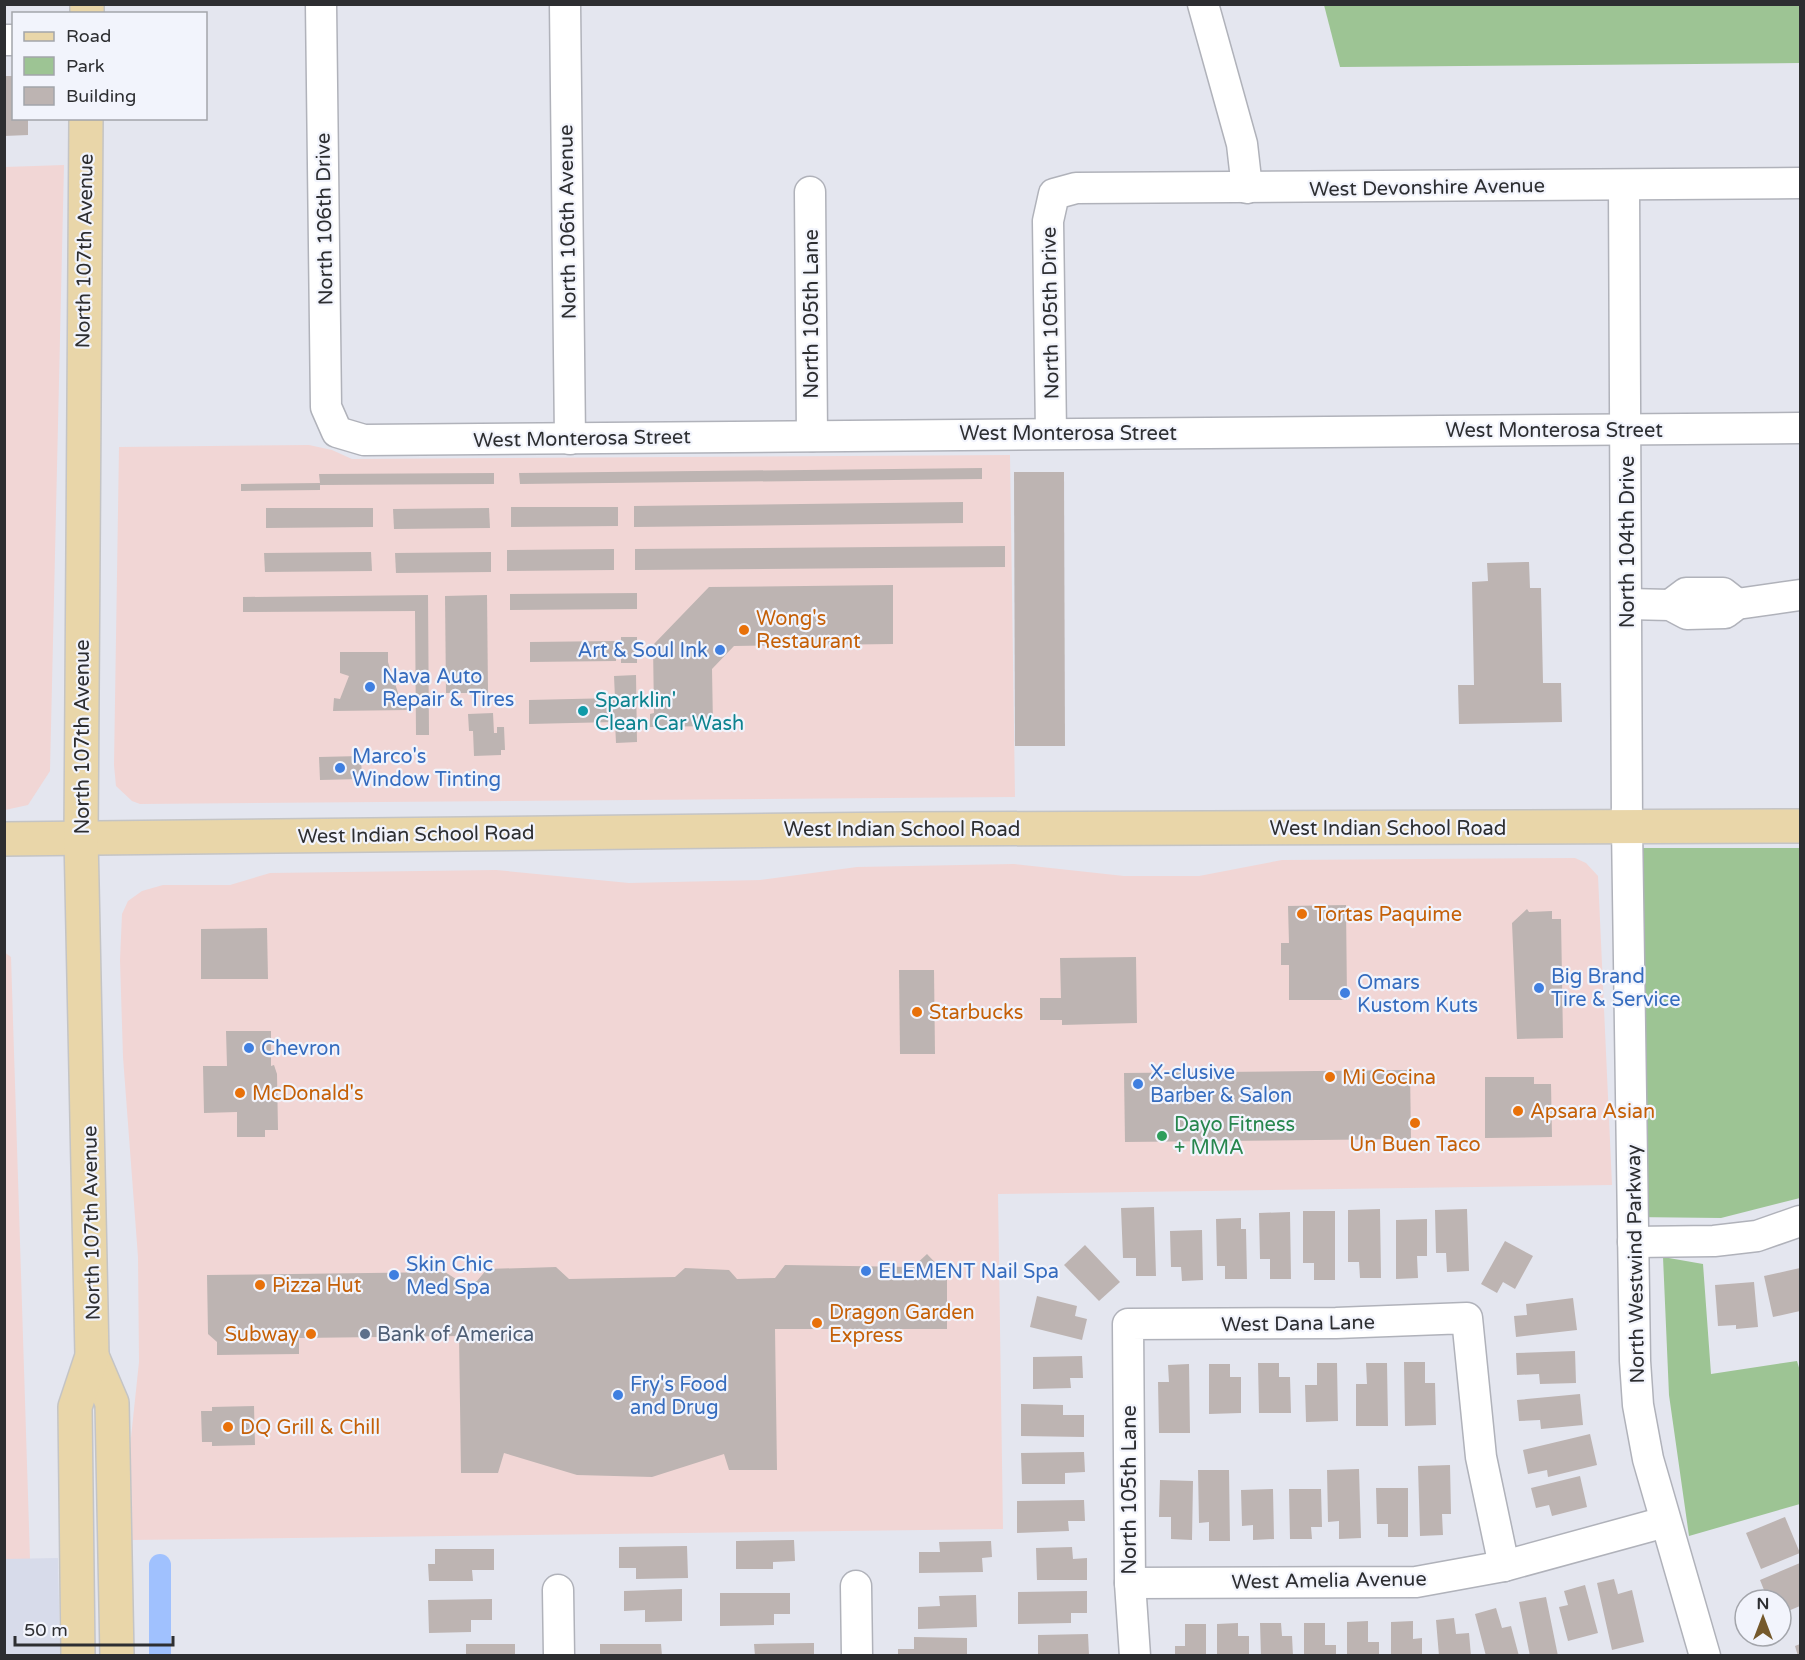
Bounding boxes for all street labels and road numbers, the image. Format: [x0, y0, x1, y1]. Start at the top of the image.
street label: North 106th Avenue [554, 124, 582, 320]
street label: North 106th Drive [311, 132, 339, 305]
street label: North 107th Avenue [71, 153, 99, 349]
street label: West Devonshire Avenue [1309, 174, 1545, 202]
street label: North 105th Drive [1037, 226, 1065, 399]
street label: North 105th Lane [800, 229, 824, 399]
street label: West Monterosa Street [1445, 419, 1663, 443]
street label: West Monterosa Street [959, 422, 1177, 446]
street label: West Monterosa Street [473, 425, 691, 453]
street label: North 104th Drive [1616, 456, 1640, 628]
street label: North 107th Avenue [71, 640, 95, 834]
street label: West Indian School Road [1270, 817, 1506, 841]
street label: West Indian School Road [784, 818, 1020, 842]
street label: West Indian School Road [297, 821, 535, 849]
street label: North 107th Avenue [78, 1125, 106, 1321]
street label: North Westwind Parkway [1622, 1144, 1650, 1384]
street label: West Dana Lane [1221, 1311, 1375, 1337]
street label: North 105th Lane [1118, 1405, 1142, 1575]
street label: West Amelia Avenue [1231, 1567, 1427, 1595]

